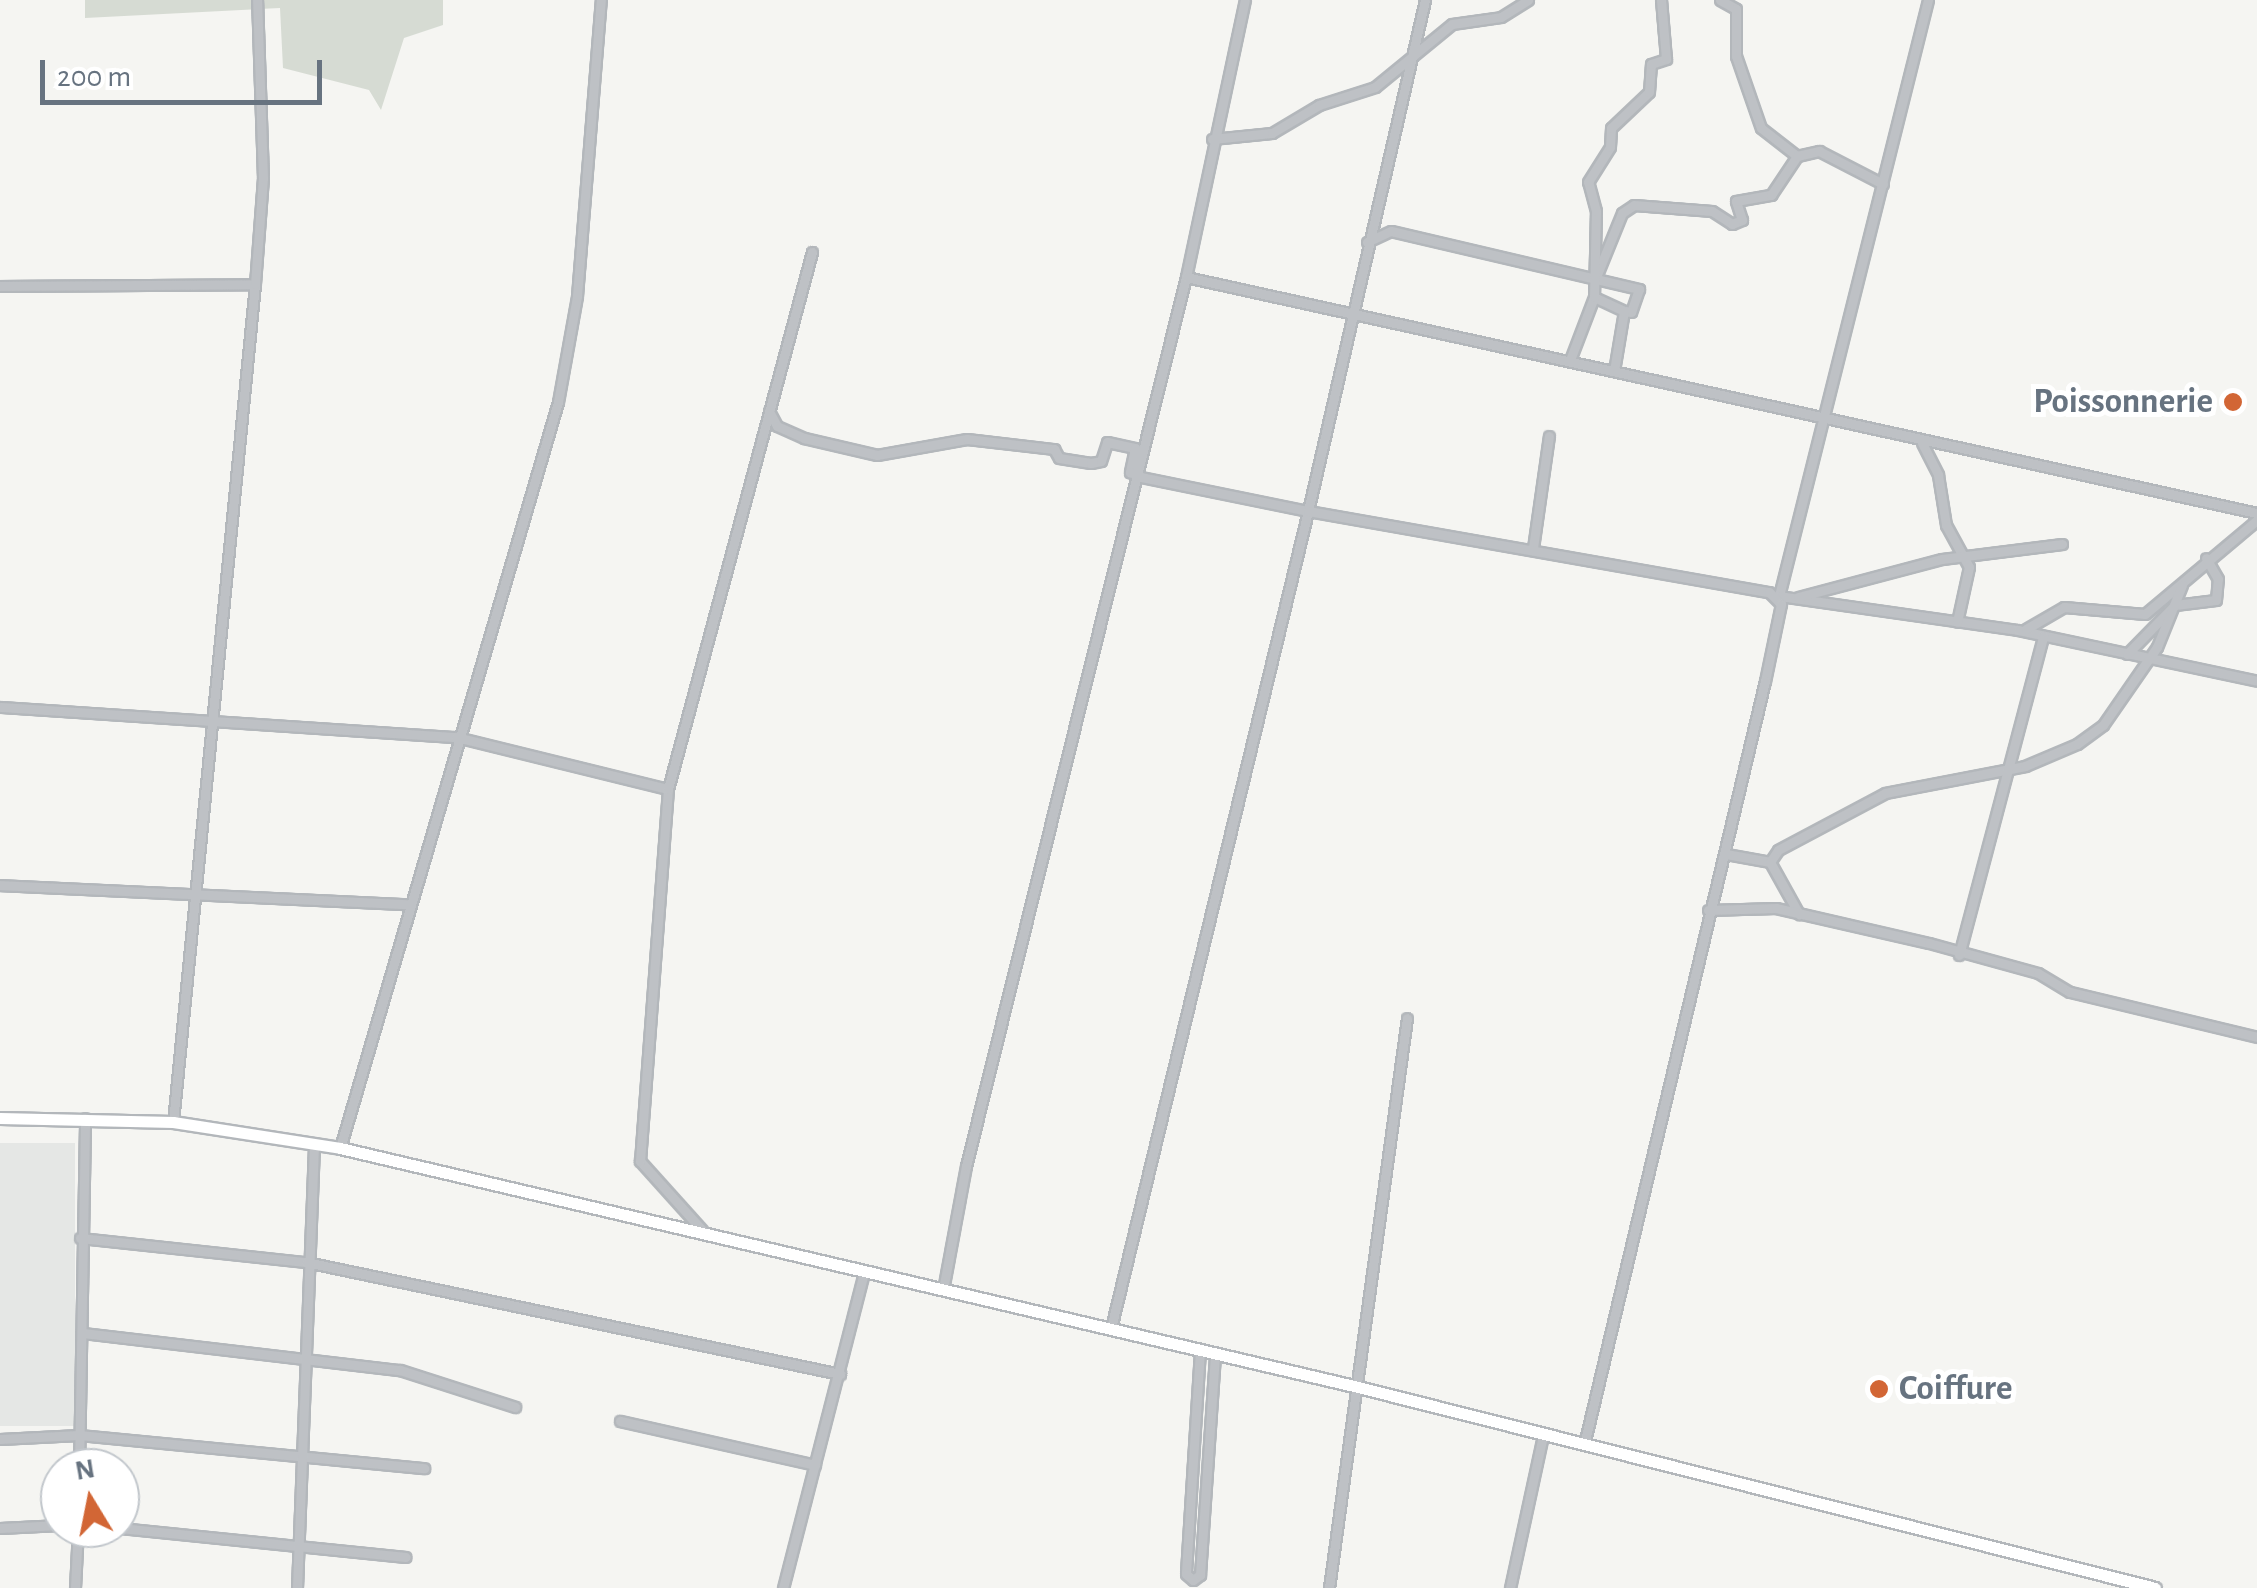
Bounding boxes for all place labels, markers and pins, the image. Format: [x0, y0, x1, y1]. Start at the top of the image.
place label: Poissonnerie [2033, 381, 2213, 423]
marker: Poissonnerie [2222, 391, 2244, 413]
place label: Coiffure [1899, 1368, 2013, 1410]
marker: Coiffure [1868, 1378, 1890, 1400]

